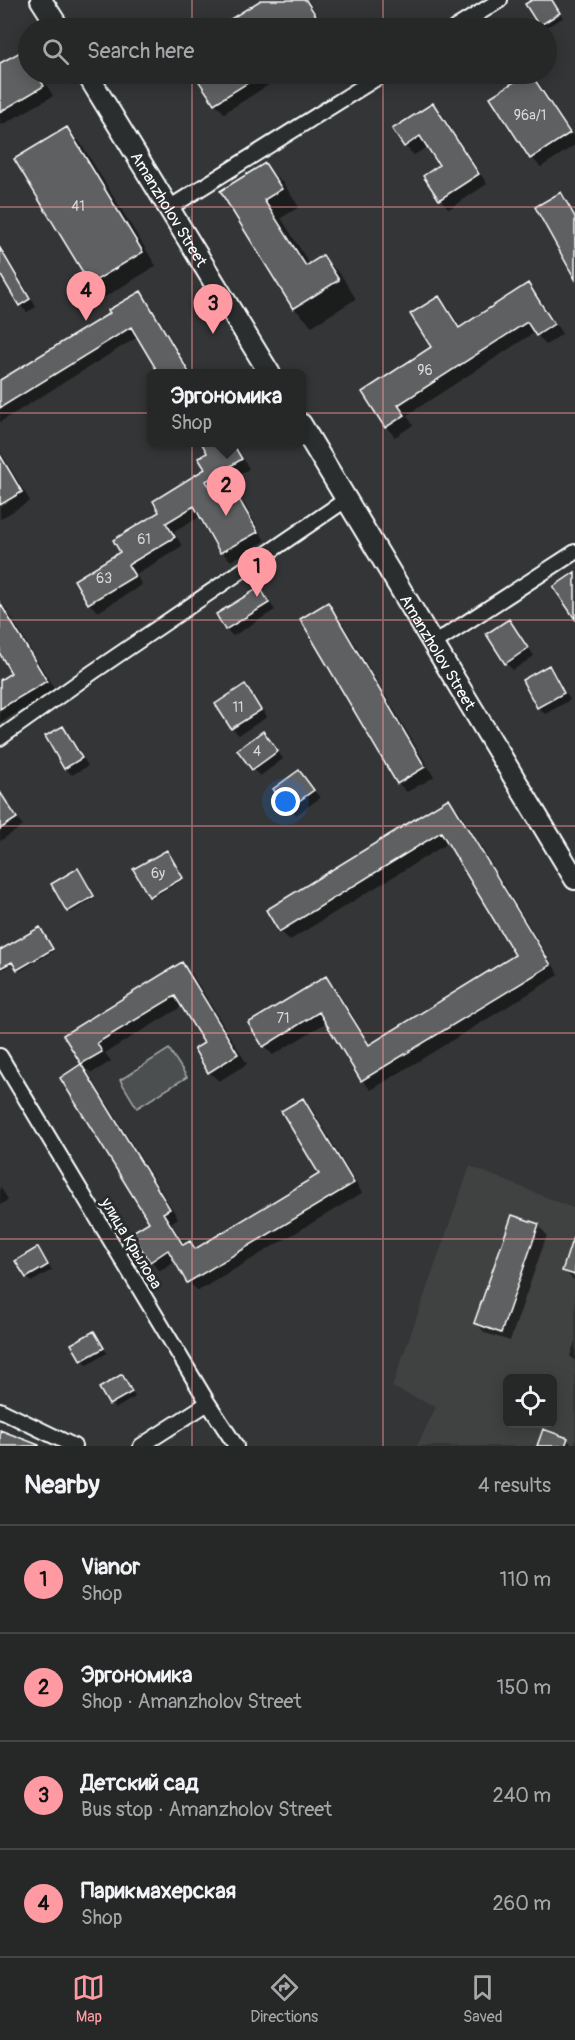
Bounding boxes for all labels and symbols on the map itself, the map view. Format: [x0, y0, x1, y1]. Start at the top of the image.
house number: 96а/1 [514, 107, 546, 124]
street label: Amanzholov Street [126, 148, 211, 271]
house number: 41 [71, 198, 85, 215]
pin: 4 [66, 272, 106, 321]
pin: 3 [194, 284, 232, 334]
house number: 96 [417, 362, 433, 379]
pin: 2 [206, 466, 246, 516]
house number: 61 [137, 531, 151, 548]
pin: 1 [238, 548, 276, 597]
house number: 63 [96, 570, 112, 587]
street label: Amanzholov Street [395, 591, 480, 714]
house number: 11 [233, 699, 243, 716]
house number: 4 [253, 743, 261, 760]
your location [271, 787, 300, 816]
house number: 6у [151, 865, 165, 882]
house number: 71 [277, 1010, 289, 1027]
street label: улица Крылова [96, 1193, 166, 1293]

